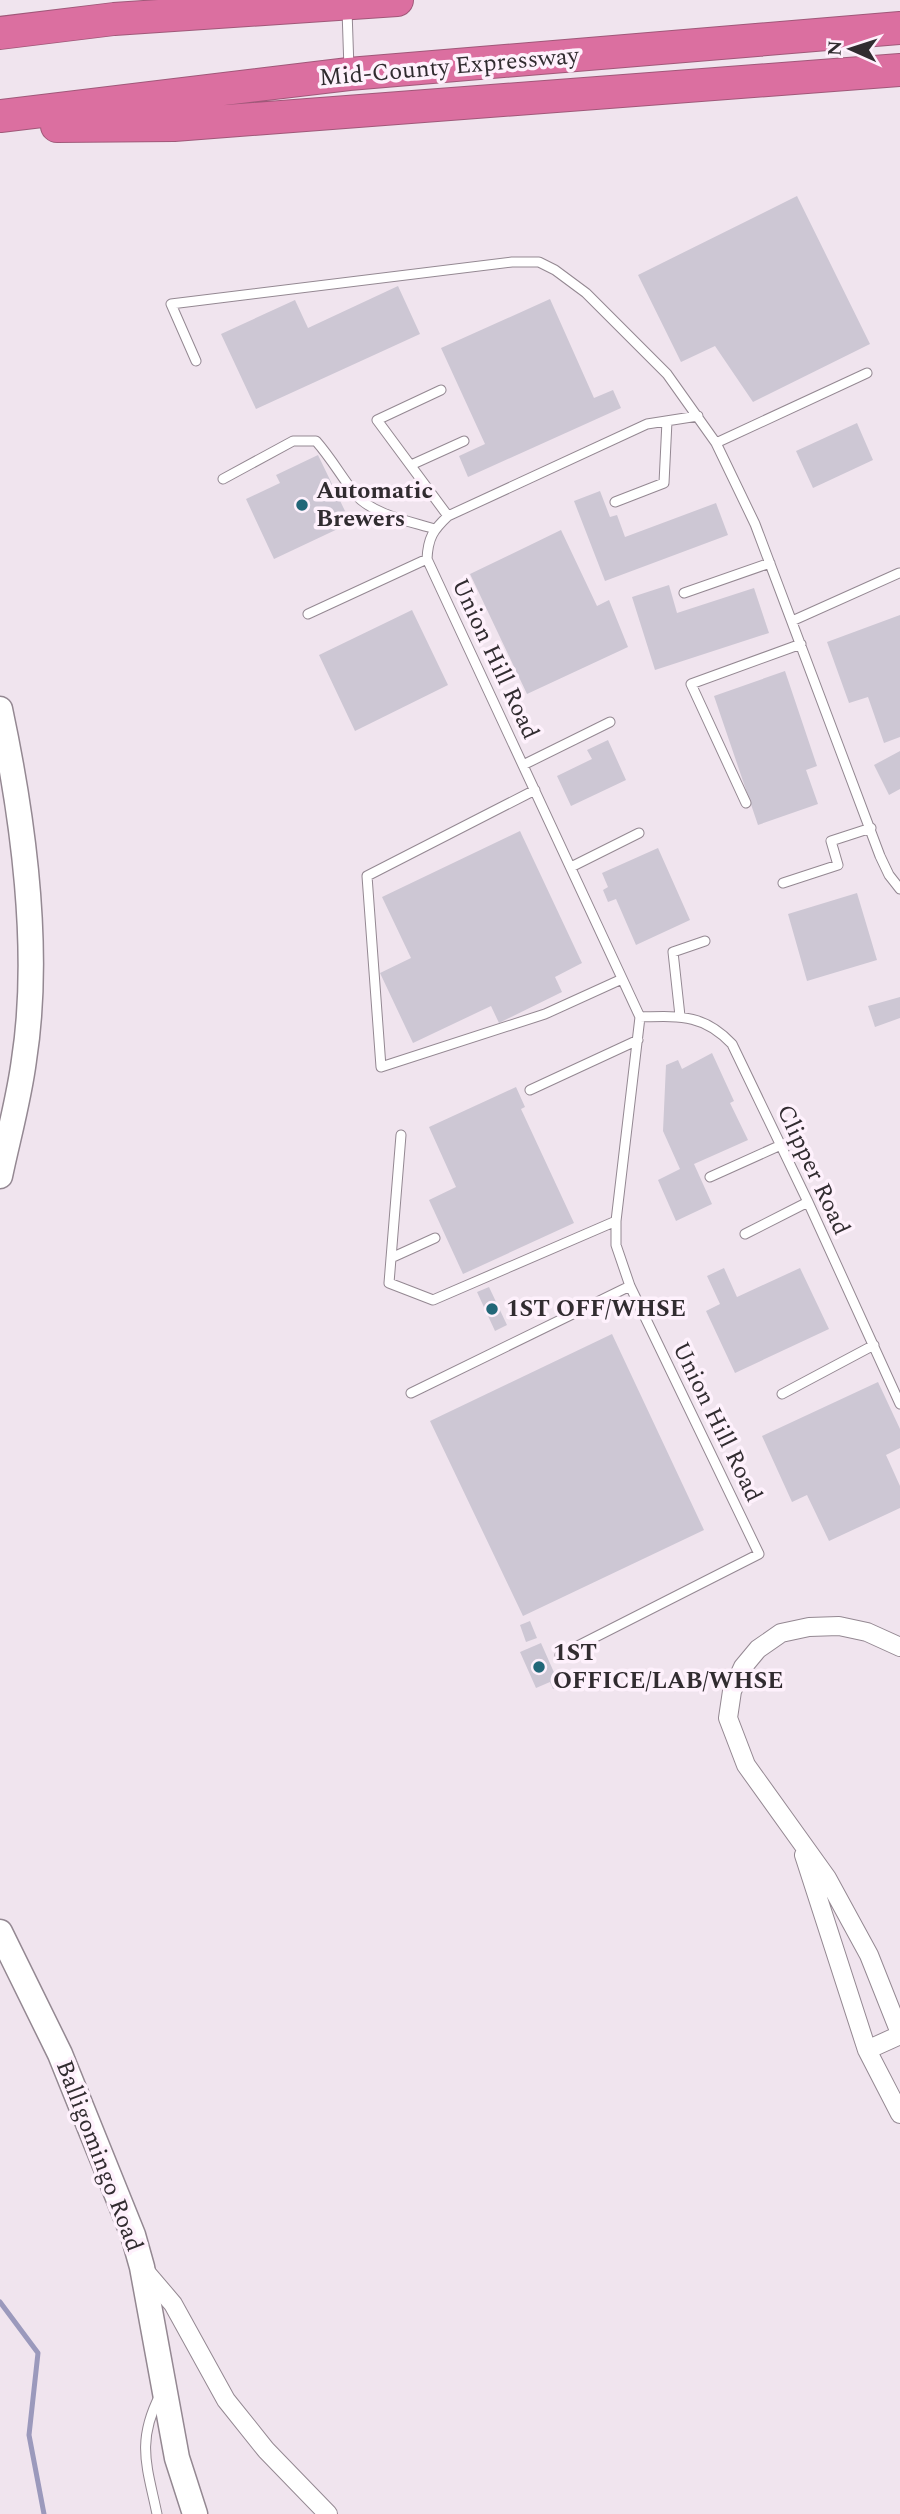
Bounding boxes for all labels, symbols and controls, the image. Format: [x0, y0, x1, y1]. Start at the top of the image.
north arrow [816, 14, 886, 84]
street label: Mid-County Expressway [318, 38, 582, 96]
text: N [821, 40, 850, 57]
place label: Automatic Brewers [316, 473, 433, 537]
marker: Automatic Brewers [294, 497, 310, 513]
street label: Union Hill Road [442, 572, 548, 746]
street label: Clipper Road [767, 1099, 859, 1241]
place label: 1ST OFF/WHSE [506, 1291, 686, 1327]
marker: 1ST OFF/WHSE [484, 1301, 500, 1317]
street label: Union Hill Road [663, 1336, 771, 1508]
place label: 1ST OFFICE/LAB/WHSE [553, 1635, 784, 1699]
marker: 1ST OFFICE/LAB/WHSE [531, 1659, 547, 1675]
street label: Balligomingo Road [46, 2055, 152, 2257]

